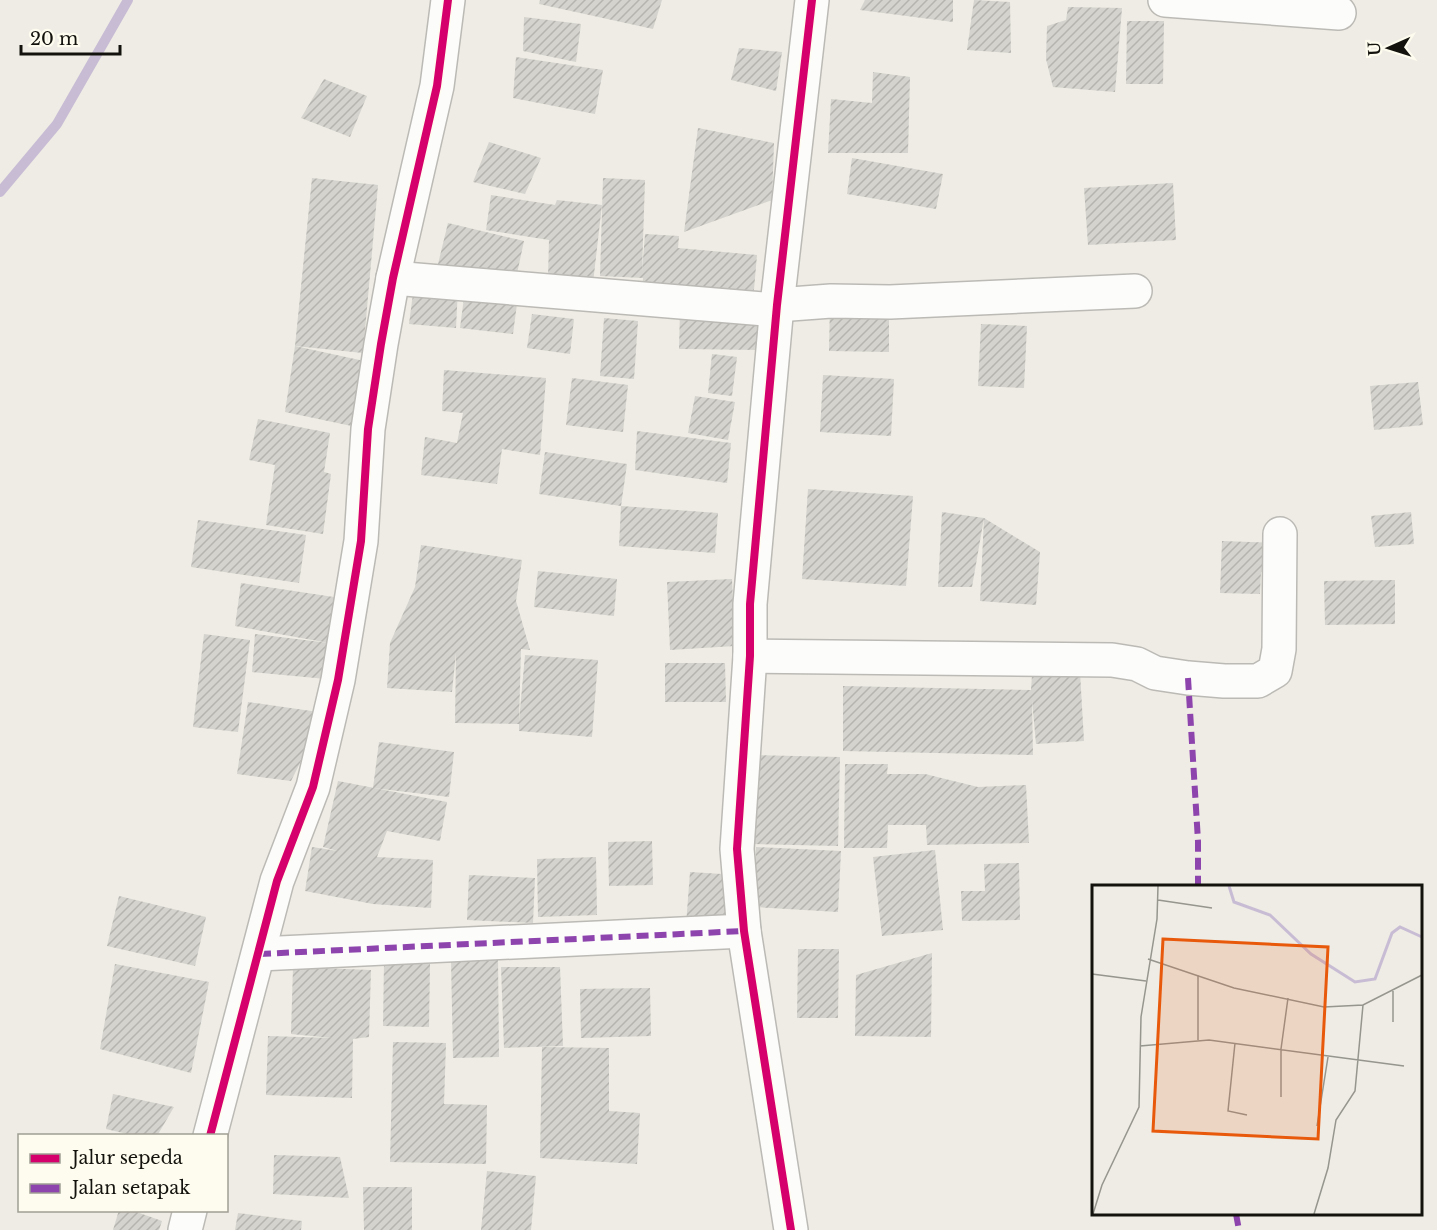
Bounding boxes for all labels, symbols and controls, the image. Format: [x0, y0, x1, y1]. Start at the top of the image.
scale bar [21, 18, 120, 56]
north arrow [1359, 18, 1419, 78]
text: 20 m [30, 28, 78, 50]
text: U [1364, 41, 1384, 56]
inset map [1092, 885, 1422, 1215]
legend [18, 1134, 228, 1212]
text: Jalur sepeda [70, 1147, 183, 1169]
text: Jalan setapak [70, 1177, 190, 1199]

